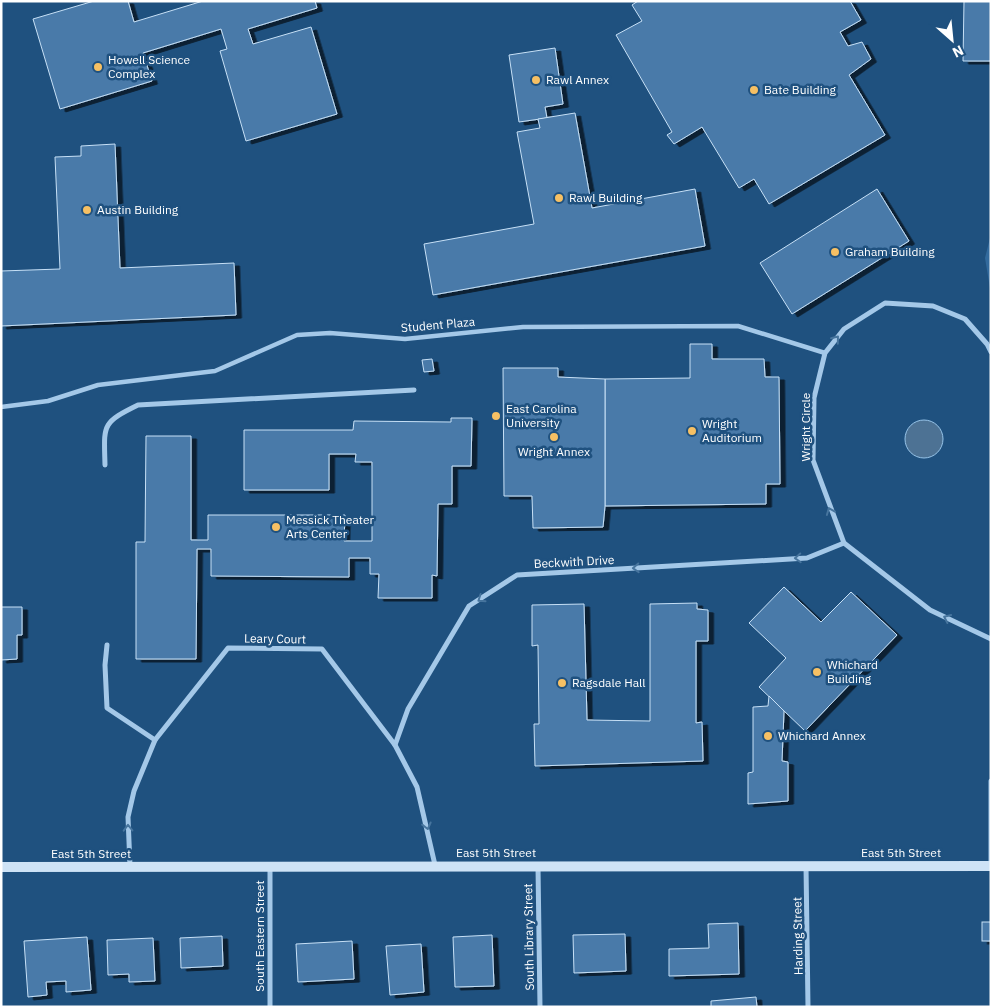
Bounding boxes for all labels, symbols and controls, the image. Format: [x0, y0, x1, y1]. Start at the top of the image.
north arrow [927, 15, 977, 65]
text: N [949, 41, 967, 62]
place label: Howell Science Complex [108, 52, 191, 81]
marker: Howell Science Complex [92, 61, 104, 73]
place label: Rawl Annex [546, 72, 609, 87]
marker: Rawl Annex [530, 74, 542, 86]
place label: Bate Building [764, 82, 837, 97]
marker: Bate Building [748, 84, 760, 96]
place label: Rawl Building [569, 190, 643, 205]
marker: Rawl Building [553, 192, 565, 204]
place label: Austin Building [97, 202, 179, 217]
marker: Austin Building [81, 204, 93, 216]
place label: Graham Building [845, 244, 935, 259]
marker: Graham Building [829, 246, 841, 258]
street label: Student Plaza [400, 314, 476, 335]
one-way arrow [830, 336, 838, 345]
street label: Wright Circle [798, 392, 813, 461]
place label: East Carolina University [506, 401, 577, 430]
marker: East Carolina University [490, 410, 502, 422]
place label: Wright Auditorium [702, 416, 762, 445]
marker: Wright Auditorium [686, 425, 698, 437]
marker: Wright Annex [548, 431, 560, 443]
place label: Wright Annex [518, 444, 590, 459]
one-way arrow [826, 507, 837, 516]
place label: Messick Theater Arts Center [286, 512, 375, 541]
marker: Messick Theater Arts Center [270, 521, 282, 533]
street label: Beckwith Drive [533, 552, 615, 571]
one-way arrow [794, 553, 802, 564]
one-way arrow [632, 562, 640, 573]
one-way arrow [477, 593, 487, 602]
one-way arrow [943, 614, 952, 624]
street label: Leary Court [244, 630, 306, 647]
place label: Whichard Building [827, 657, 878, 686]
marker: Whichard Building [811, 666, 823, 678]
place label: Ragsdale Hall [572, 675, 646, 690]
marker: Ragsdale Hall [556, 677, 568, 689]
place label: Whichard Annex [778, 728, 866, 743]
marker: Whichard Annex [762, 730, 774, 742]
one-way arrow [421, 821, 431, 830]
one-way arrow [123, 824, 133, 832]
street label: East 5th Street [456, 845, 536, 860]
street label: East 5th Street [861, 845, 941, 860]
street label: East 5th Street [51, 846, 131, 861]
street label: South Eastern Street [252, 880, 267, 992]
street label: South Library Street [520, 883, 537, 991]
street label: Harding Street [789, 897, 806, 975]

